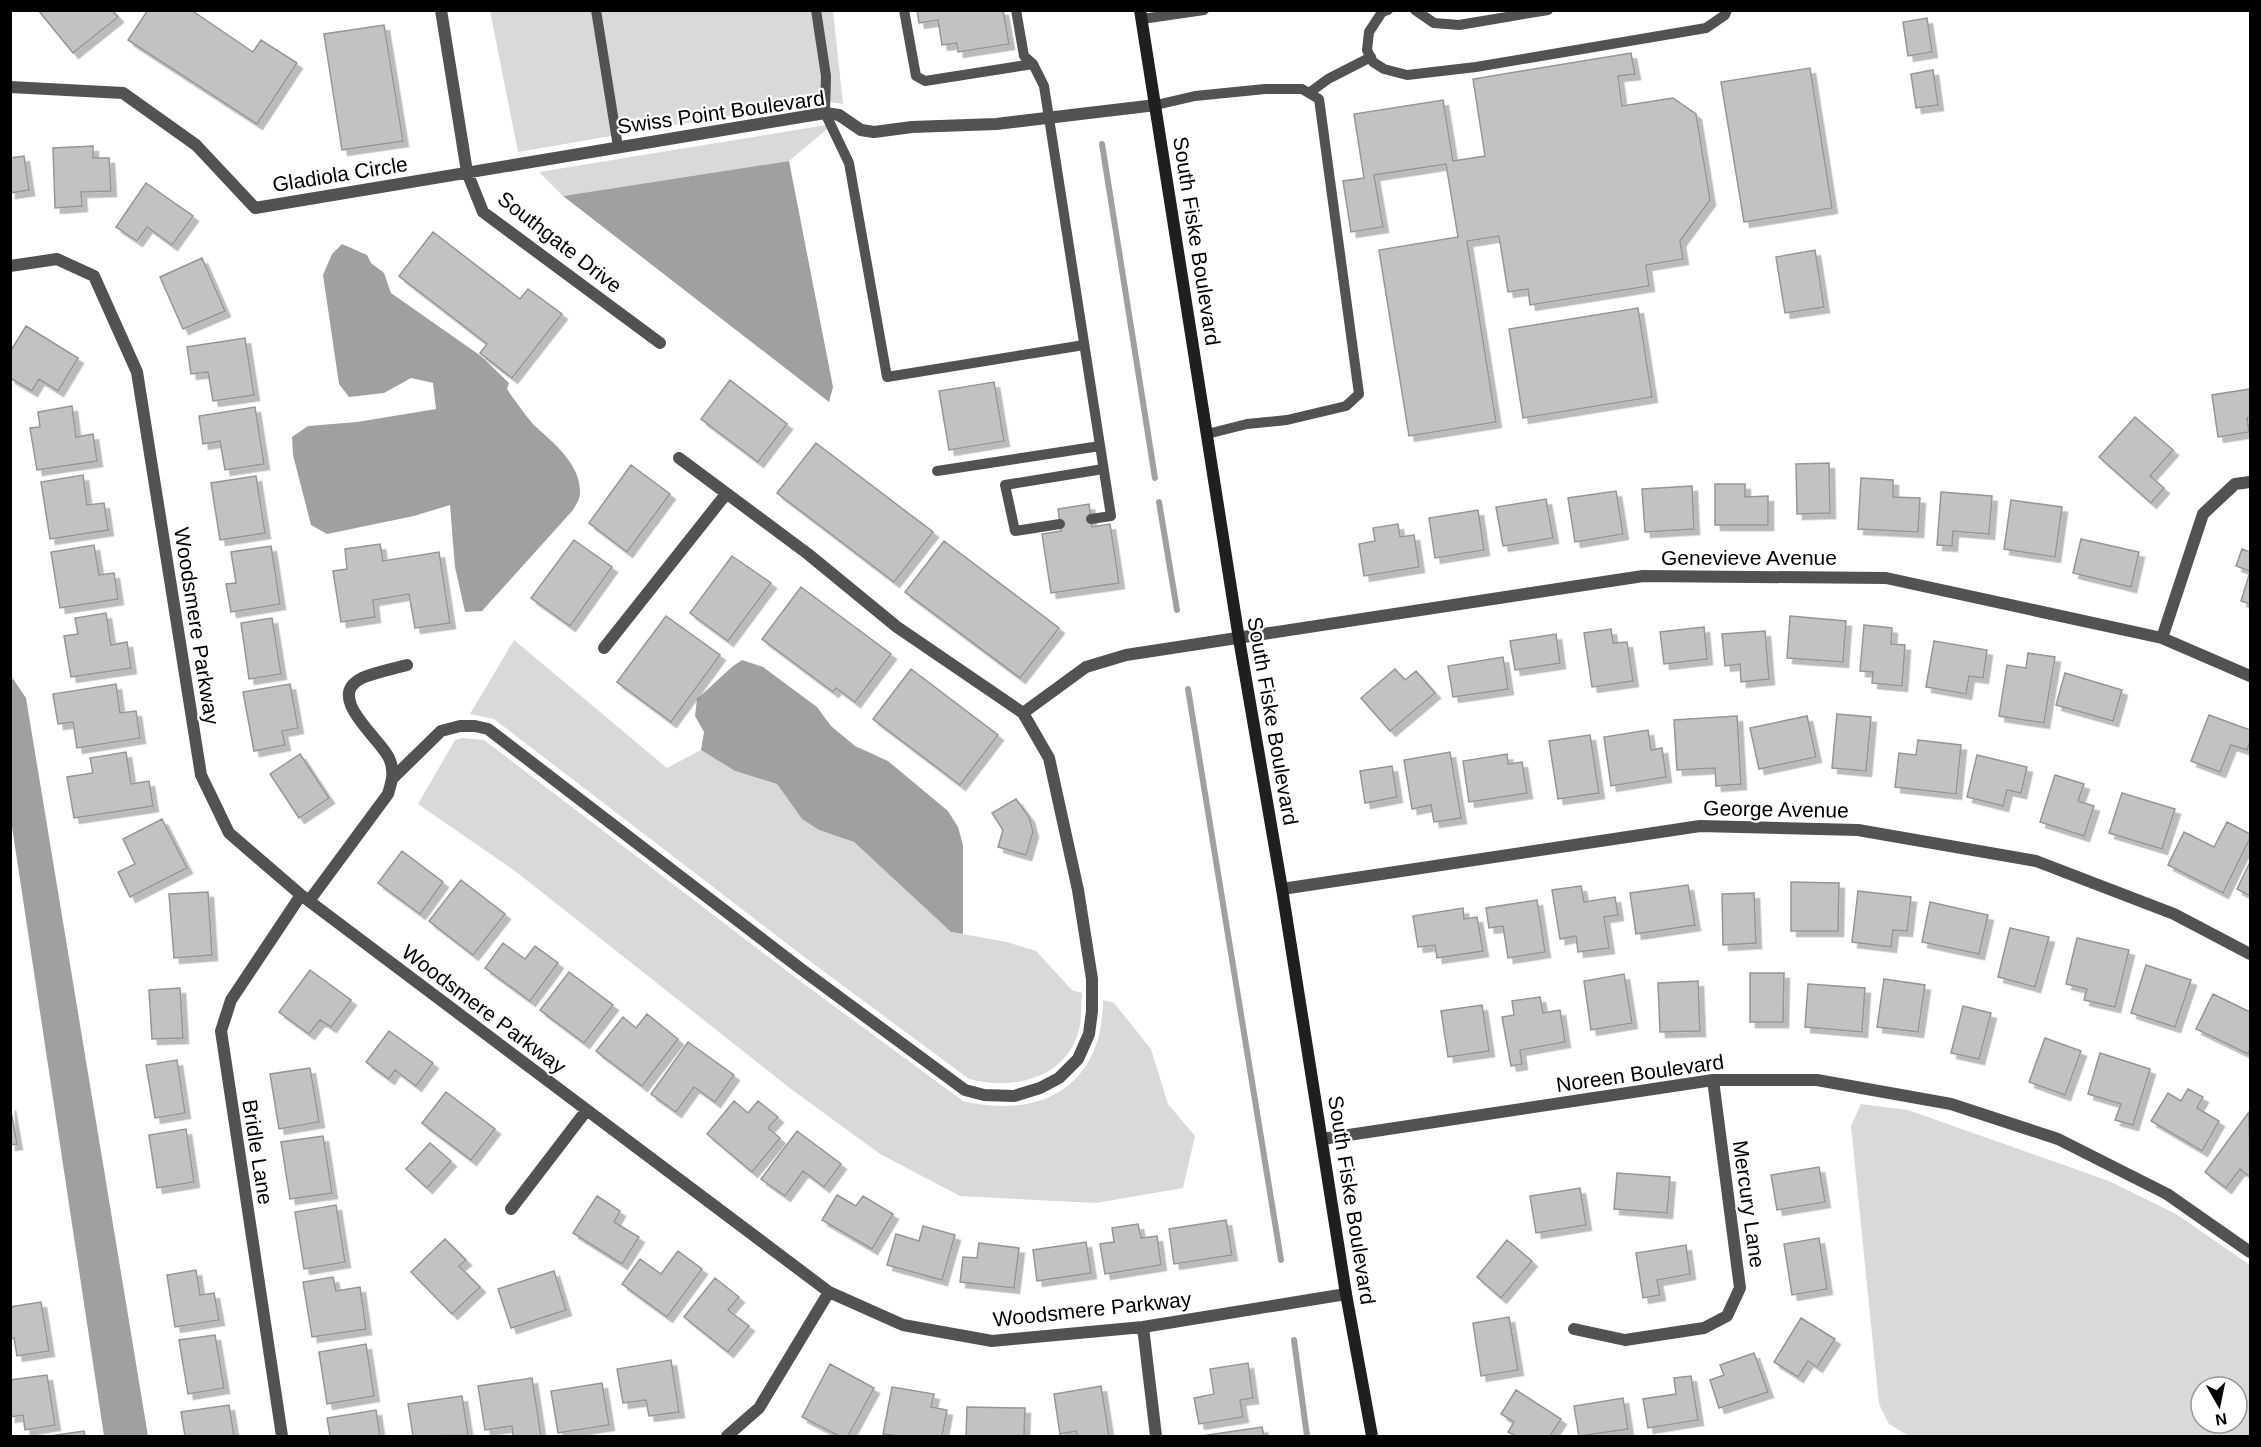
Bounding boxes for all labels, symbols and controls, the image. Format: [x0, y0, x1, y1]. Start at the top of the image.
street label: Swiss Point Boulevard [616, 86, 826, 138]
street label: South Fiske Boulevard [1169, 135, 1225, 347]
street label: Gladiola Circle [271, 152, 409, 196]
street label: Southgate Drive [494, 187, 626, 297]
street label: Woodsmere Parkway [170, 526, 224, 727]
street label: Genevieve Avenue [1661, 546, 1837, 569]
street label: South Fiske Boulevard [1243, 615, 1303, 827]
street label: George Avenue [1703, 796, 1849, 822]
street label: Woodsmere Parkway [398, 940, 571, 1078]
street label: Noreen Boulevard [1555, 1050, 1725, 1096]
street label: South Fiske Boulevard [1324, 1094, 1380, 1306]
street label: Bridle Lane [238, 1098, 278, 1206]
street label: Mercury Lane [1729, 1139, 1769, 1269]
street label: Woodsmere Parkway [992, 1287, 1193, 1331]
north arrow [2189, 1375, 2249, 1435]
text: N [2214, 1410, 2228, 1429]

